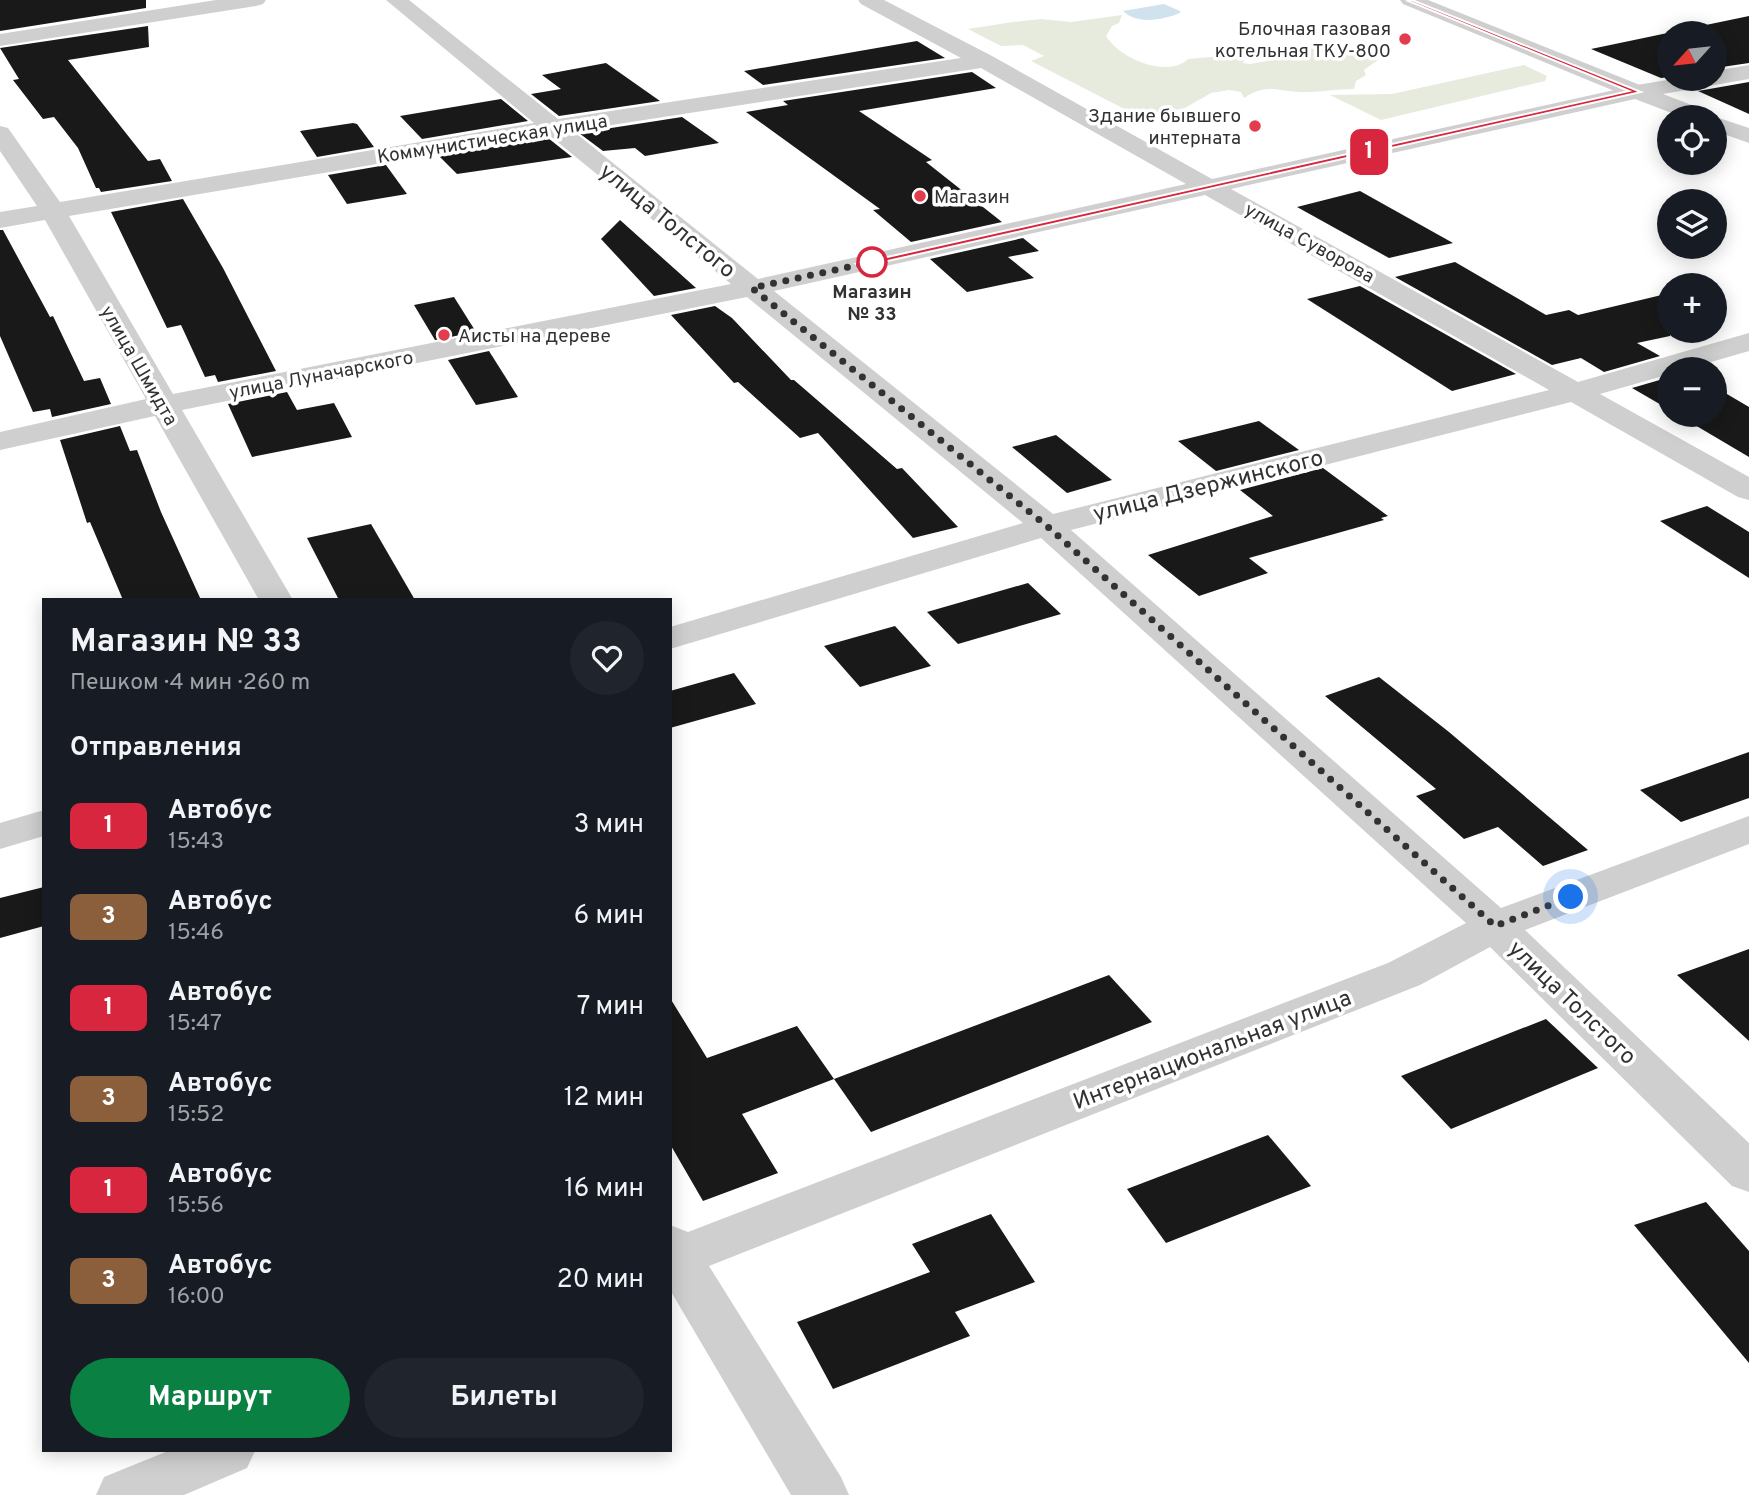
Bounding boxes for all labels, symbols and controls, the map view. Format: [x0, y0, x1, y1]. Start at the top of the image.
place label: Блочная газовая котельная ТКУ-800 [1215, 18, 1391, 64]
north arrow [1657, 21, 1727, 91]
map controls [1657, 21, 1727, 427]
marker: Блочная газовая котельная ТКУ-800 [1397, 31, 1413, 47]
place label: Здание бывшего интерната [1088, 105, 1241, 151]
button: locate [1657, 105, 1727, 175]
street label: Коммунистическая улица [376, 110, 609, 170]
marker: Здание бывшего интерната [1247, 118, 1263, 134]
line badge: 1 [1346, 129, 1392, 175]
text: 1 [1364, 137, 1374, 167]
street label: улица Толстого [592, 158, 740, 286]
place label: Магазин [934, 186, 1010, 210]
marker: Магазин [912, 188, 928, 204]
button: layers [1657, 189, 1727, 259]
street label: улица Суворова [1240, 198, 1378, 289]
marker: Магазин № 33 [857, 247, 887, 277]
button: + [1657, 273, 1727, 343]
place label: Магазин № 33 [832, 281, 912, 327]
street label: улица Шмидта [94, 302, 182, 430]
place label: Аисты на дереве [458, 325, 611, 349]
marker: Аисты на дереве [436, 327, 452, 343]
street label: улица Луначарского [227, 346, 415, 406]
button: − [1657, 357, 1727, 427]
street label: улица Дзержинского [1091, 445, 1327, 530]
button: heart [570, 621, 644, 695]
text: Магазин № 33 [70, 622, 302, 664]
text: Пешком · 4 мин · 260 m [70, 669, 310, 698]
text: Отправления [70, 732, 242, 765]
text: Автобус [168, 795, 273, 828]
text: 3 мин [574, 809, 644, 842]
text: 1 [104, 811, 113, 841]
text: 15:43 [168, 828, 224, 857]
your location [1553, 879, 1588, 914]
text: Автобус [168, 886, 273, 919]
text: 6 мин [574, 900, 644, 933]
text: 3 [101, 902, 116, 932]
text: 15:46 [168, 919, 224, 948]
street label: улица Толстого [1501, 935, 1641, 1072]
text: Автобус [168, 977, 273, 1010]
street label: Интернациональная улица [1070, 985, 1356, 1118]
text: 7 мин [577, 991, 644, 1024]
text: 1 [104, 993, 113, 1023]
text: 15:47 [168, 1010, 222, 1039]
text: Автобус [168, 1068, 273, 1101]
text: 12 мин [564, 1082, 644, 1115]
text: 3 [101, 1084, 116, 1114]
text: 15:52 [168, 1101, 224, 1130]
text: Автобус [168, 1159, 273, 1192]
text: 16 мин [564, 1173, 644, 1206]
text: 1 [104, 1175, 113, 1205]
text: 15:56 [168, 1192, 224, 1221]
text: Автобус [168, 1250, 273, 1283]
text: 20 мин [557, 1264, 644, 1297]
text: 3 [101, 1266, 116, 1296]
text: 16:00 [168, 1283, 225, 1312]
button: Маршрут [70, 1358, 350, 1438]
button: Билеты [364, 1358, 644, 1438]

